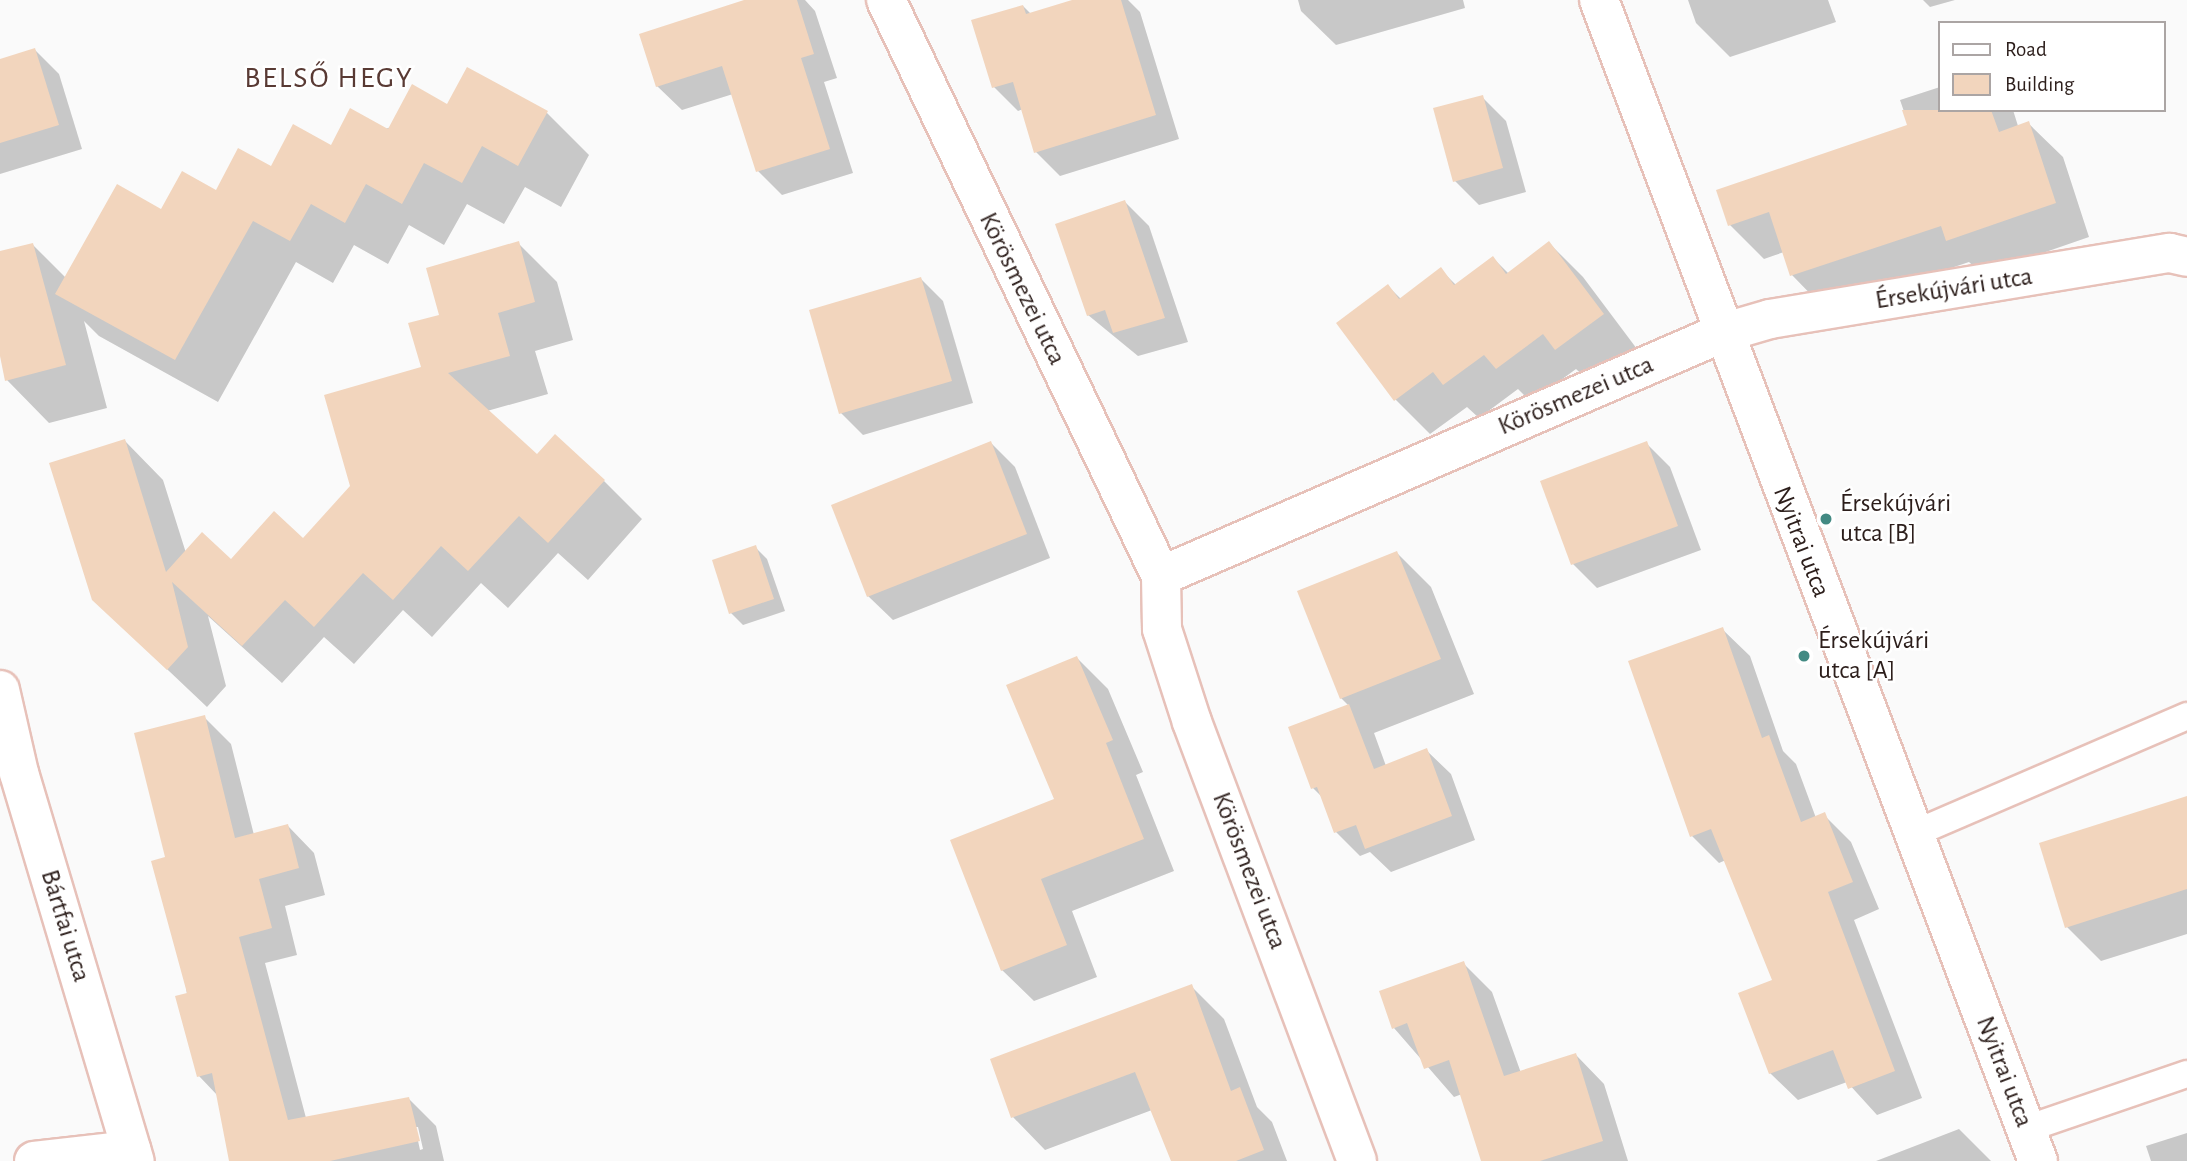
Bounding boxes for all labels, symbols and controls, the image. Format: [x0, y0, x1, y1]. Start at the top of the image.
legend [1938, 21, 2166, 112]
text: Road [2005, 39, 2047, 60]
district label: BELSŐ HEGY [245, 60, 413, 96]
text: Building [2005, 74, 2074, 95]
street label: Körösmezei utca [972, 208, 1072, 370]
street label: Érsekújvári utca [1873, 261, 2035, 317]
street label: Körösmezei utca [1494, 349, 1658, 443]
street label: Nyitrai utca [1766, 482, 1836, 602]
place label: Érsekújvári utca [B] [1840, 488, 1951, 550]
marker: Érsekújvári utca [B] [1818, 511, 1834, 527]
place label: Érsekújvári utca [A] [1818, 625, 1929, 686]
marker: Érsekújvári utca [A] [1796, 648, 1812, 664]
street label: Körösmezei utca [1205, 788, 1293, 954]
street label: Bártfai utca [33, 866, 97, 986]
street label: Nyitrai utca [1969, 1012, 2039, 1132]

